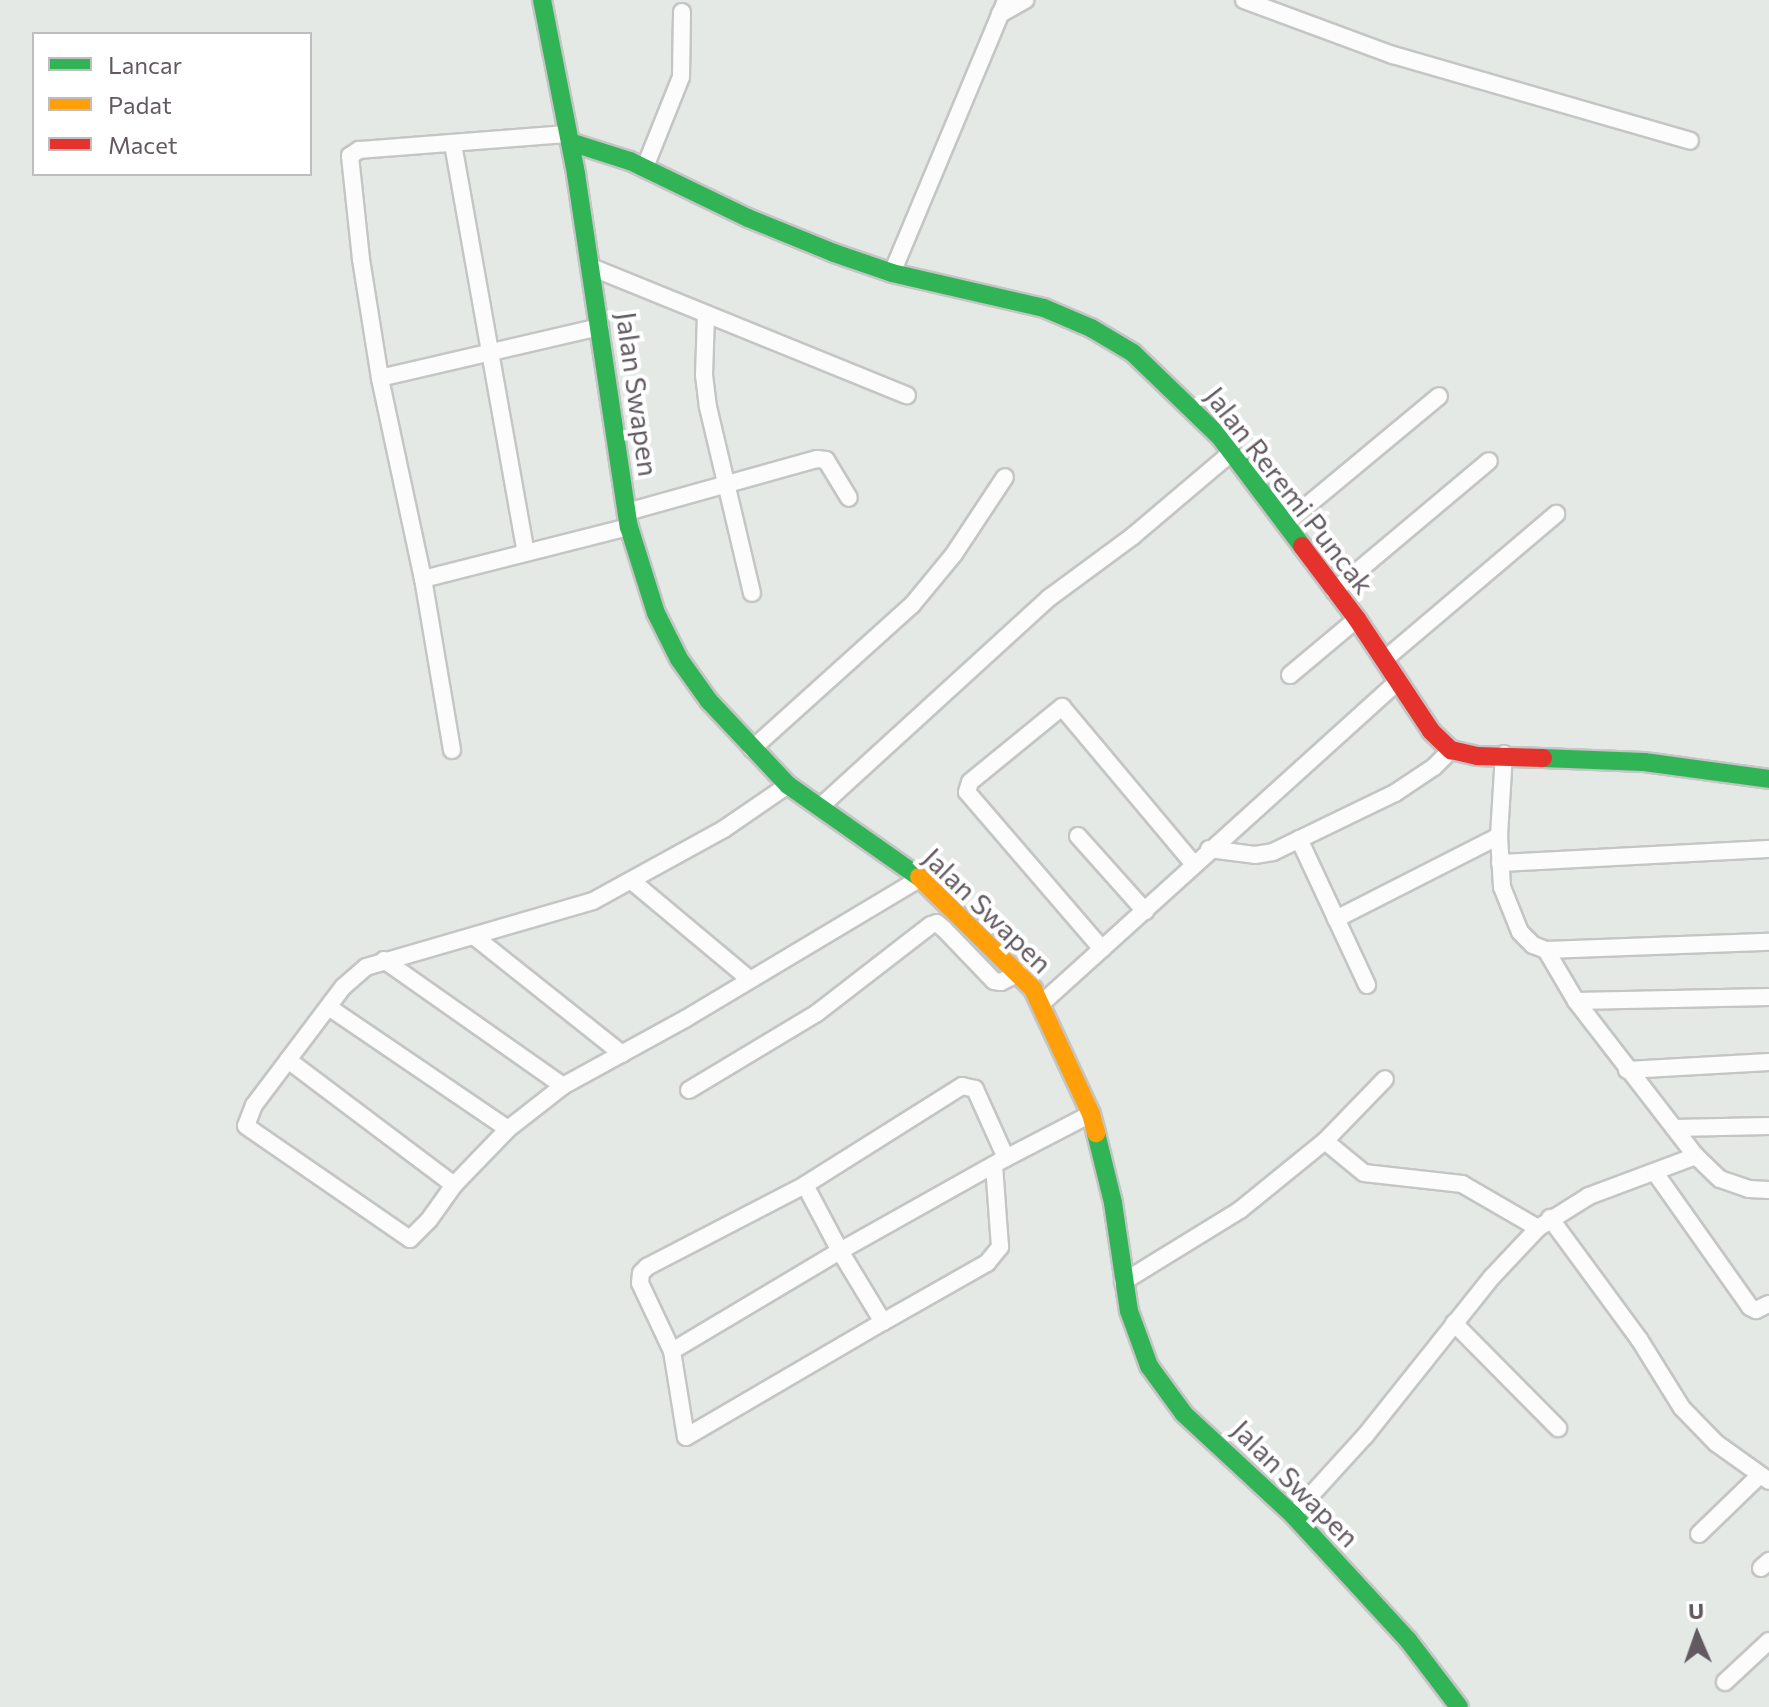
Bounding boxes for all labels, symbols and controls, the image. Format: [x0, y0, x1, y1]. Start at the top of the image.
legend [32, 32, 312, 176]
text: Lancar [108, 50, 182, 79]
text: Padat [108, 90, 172, 119]
text: Macet [108, 130, 178, 159]
street label: Jalan Swapen [610, 310, 666, 478]
street label: Jalan Reremi Puncak [1199, 380, 1381, 600]
street label: Jalan Swapen [917, 840, 1059, 980]
street label: Jalan Swapen [1225, 1412, 1367, 1554]
north arrow [1657, 1595, 1737, 1675]
text: U [1688, 1597, 1705, 1624]

